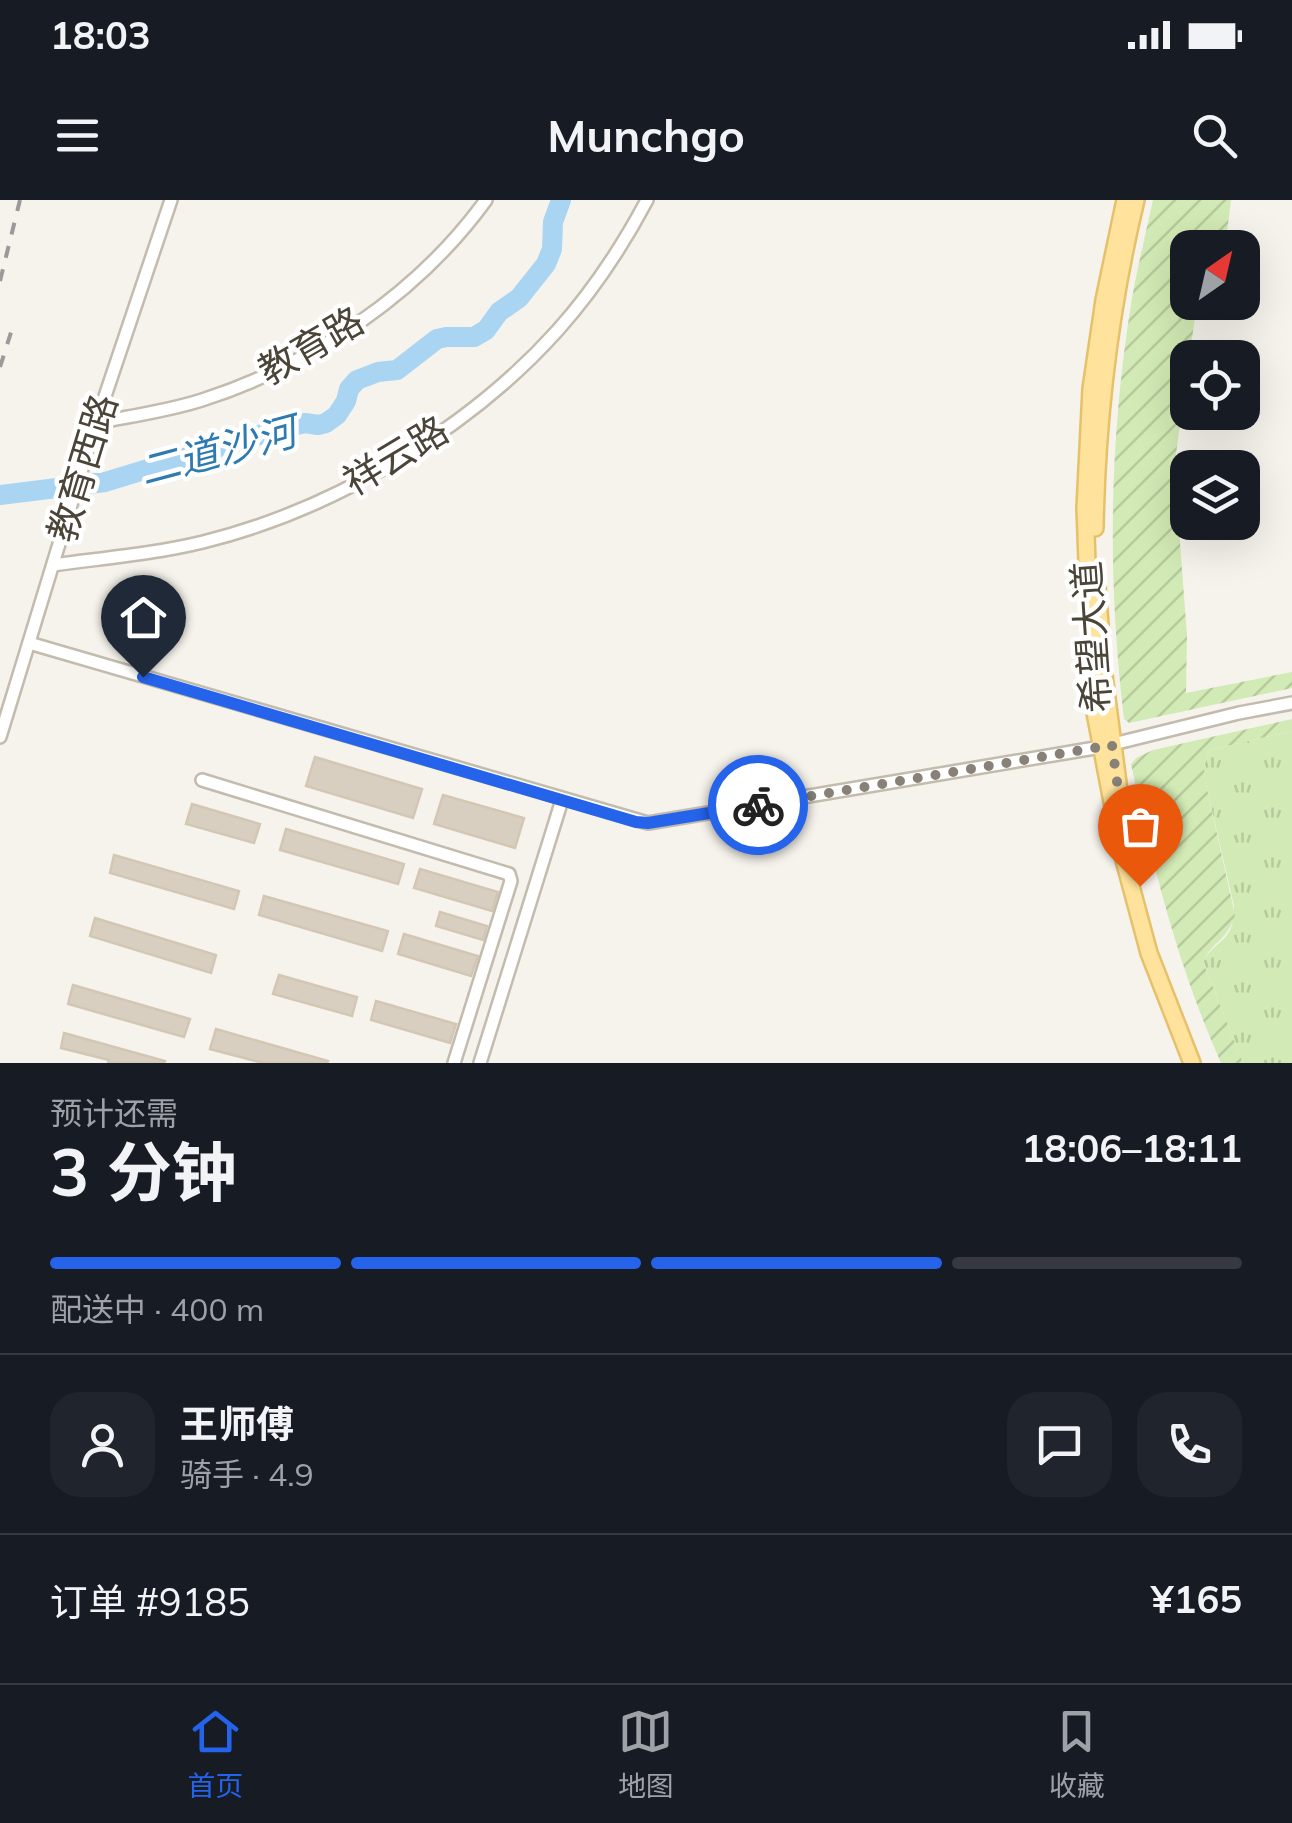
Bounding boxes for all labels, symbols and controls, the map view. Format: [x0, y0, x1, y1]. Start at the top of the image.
text: 18:03 [50, 11, 151, 59]
text: Munchgo [547, 107, 745, 163]
icon: menu [50, 108, 105, 163]
icon: search [1187, 108, 1242, 163]
north arrow [1170, 230, 1260, 320]
map controls [1170, 230, 1260, 540]
street label: 教育路 [249, 296, 372, 394]
button: locate [1170, 340, 1260, 430]
street label: 教育西路 [37, 388, 127, 547]
water label: 二道沙河 [134, 403, 308, 495]
street label: 祥云路 [334, 405, 457, 505]
button: layers [1170, 450, 1260, 540]
street label: 希望大道 [1062, 560, 1120, 715]
pin [101, 575, 186, 678]
icon: home [116, 590, 171, 645]
courier [708, 755, 808, 855]
icon: bike [731, 778, 786, 833]
pin [1098, 784, 1183, 887]
icon: bag [1113, 799, 1168, 854]
text: 预计还需 [50, 1093, 178, 1133]
text: 18:06–18:11 [1022, 1124, 1242, 1172]
text: 3 分钟 [50, 1131, 237, 1212]
text: 配送中 · 400 m [50, 1289, 264, 1329]
button: person [50, 1392, 155, 1497]
button: chat [1007, 1392, 1112, 1497]
button: phone [1137, 1392, 1242, 1497]
text: 王师傅 [180, 1400, 294, 1448]
text: 骑手 · 4.9 [180, 1454, 314, 1494]
text: ¥165 [1151, 1575, 1242, 1623]
text: 订单 #9185 [50, 1578, 250, 1626]
tab: 首页 [187, 1704, 243, 1804]
tab: 地图 [618, 1704, 674, 1804]
tab: 收藏 [1049, 1704, 1105, 1804]

